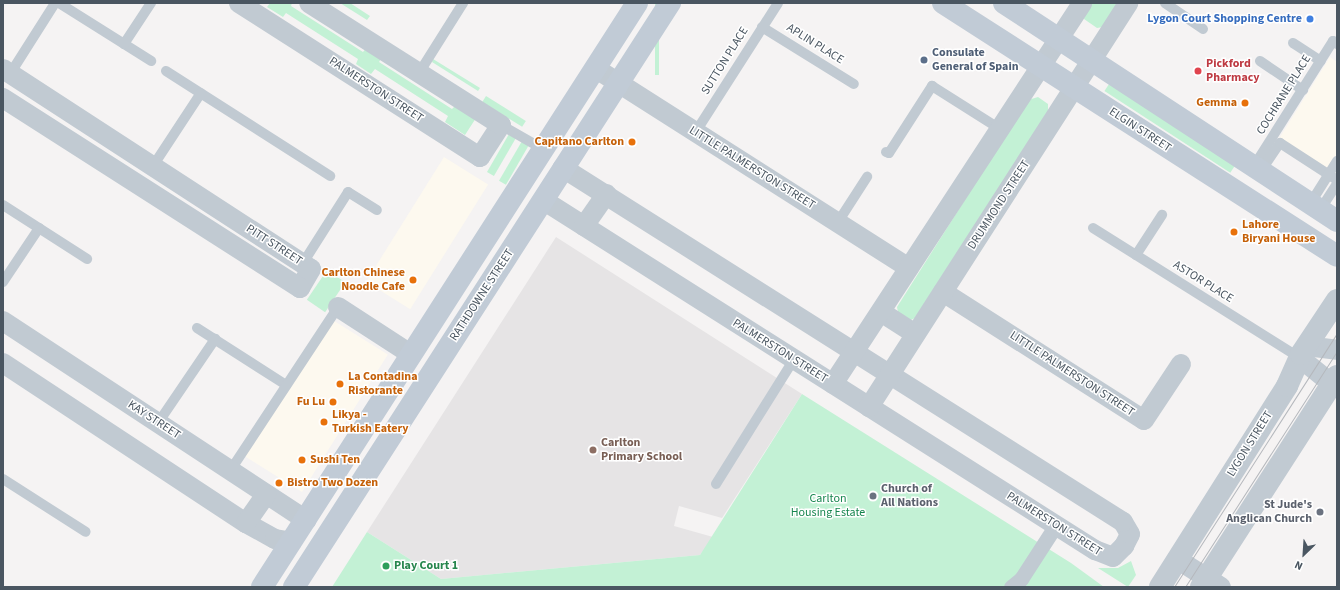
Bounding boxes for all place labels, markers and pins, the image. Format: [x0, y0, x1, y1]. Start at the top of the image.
place label: Lygon Court Shopping Centre [1147, 12, 1302, 26]
marker: Lygon Court Shopping Centre [1305, 14, 1315, 24]
place label: Consulate General of Spain [932, 46, 1019, 74]
marker: Consulate General of Spain [919, 55, 929, 65]
place label: Pickford Pharmacy [1206, 57, 1260, 85]
marker: Pickford Pharmacy [1193, 66, 1203, 76]
place label: Gemma [1196, 96, 1237, 110]
marker: Gemma [1240, 98, 1250, 108]
place label: Capitano Carlton [534, 135, 624, 149]
marker: Capitano Carlton [627, 137, 637, 147]
place label: Lahore Biryani House [1242, 218, 1315, 246]
marker: Lahore Biryani House [1229, 227, 1239, 237]
place label: Carlton Chinese Noodle Cafe [321, 266, 405, 294]
marker: Carlton Chinese Noodle Cafe [408, 275, 418, 285]
place label: La Contadina Ristorante [348, 370, 417, 398]
marker: La Contadina Ristorante [335, 379, 345, 389]
place label: Fu Lu [297, 395, 325, 409]
marker: Fu Lu [328, 397, 338, 407]
place label: Likya - Turkish Eatery [332, 408, 409, 436]
marker: Likya - Turkish Eatery [319, 417, 329, 427]
place label: Carlton Primary School [601, 436, 682, 464]
marker: Carlton Primary School [588, 445, 598, 455]
place label: Sushi Ten [310, 453, 360, 467]
marker: Sushi Ten [297, 455, 307, 465]
place label: Bistro Two Dozen [287, 476, 378, 490]
marker: Bistro Two Dozen [274, 478, 284, 488]
place label: Church of All Nations [881, 482, 938, 510]
marker: Church of All Nations [868, 491, 878, 501]
place label: St Jude's Anglican Church [1226, 498, 1312, 526]
marker: St Jude's Anglican Church [1315, 507, 1325, 517]
place label: Play Court 1 [394, 559, 458, 573]
marker: Play Court 1 [381, 561, 391, 571]

